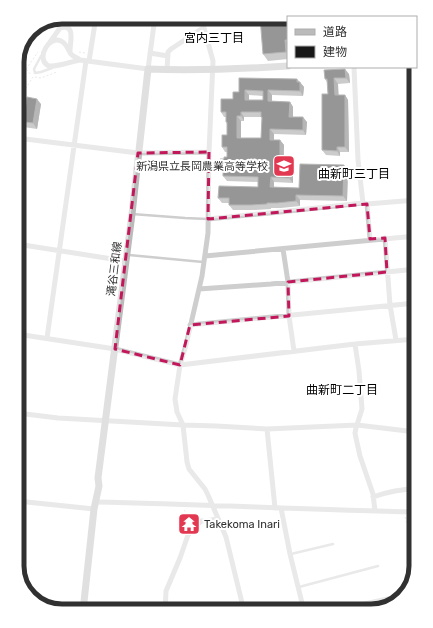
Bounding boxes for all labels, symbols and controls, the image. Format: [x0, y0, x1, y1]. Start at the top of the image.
legend [287, 16, 417, 68]
text: 道路 [323, 25, 347, 39]
district label: 宮内三丁目 [184, 31, 244, 45]
text: 建物 [323, 45, 347, 59]
school or university icon: 新潟県立長岡農業高等学校 [271, 153, 297, 179]
place label: 新潟県立長岡農業高等学校 [136, 160, 268, 173]
district label: 曲新町三丁目 [318, 167, 390, 181]
street label: 滝谷三和線 [105, 241, 124, 297]
district label: 曲新町二丁目 [306, 383, 378, 397]
temple icon: Takekoma Inari [176, 511, 202, 537]
place label: Takekoma Inari [204, 518, 280, 531]

